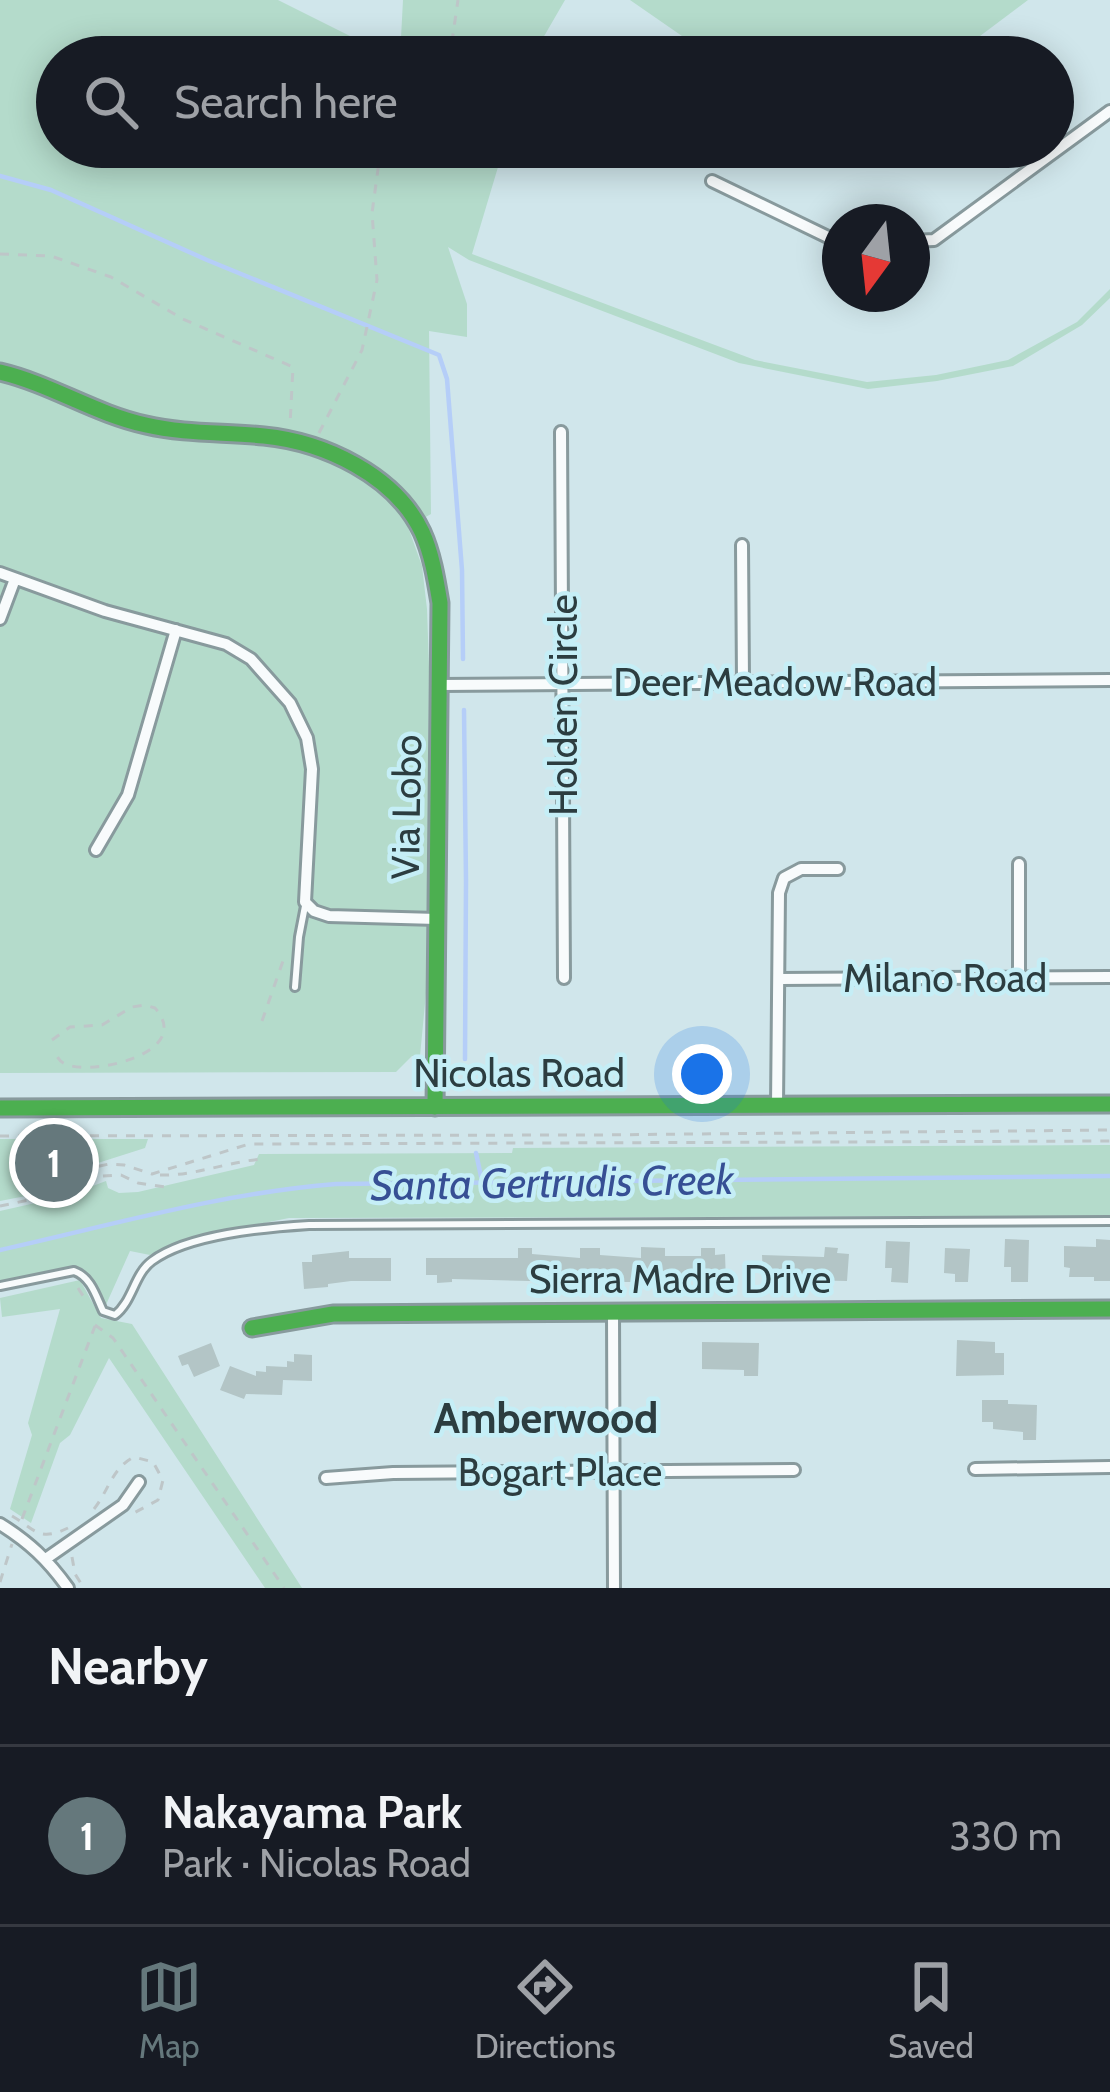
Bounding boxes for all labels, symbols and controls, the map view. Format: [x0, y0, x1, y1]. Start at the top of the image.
search box [36, 36, 1074, 168]
icon: search [78, 69, 144, 135]
text: Search here [174, 75, 398, 129]
north arrow [822, 204, 930, 312]
street label: Holden Circle [539, 594, 587, 816]
street label: Deer Meadow Road [613, 658, 937, 706]
street label: Via Lobo [381, 734, 431, 880]
street label: Milano Road [843, 954, 1047, 1002]
your location [672, 1044, 732, 1104]
street label: Nicolas Road [413, 1049, 625, 1097]
pin: 1 [15, 1118, 93, 1208]
water label: Santa Gertrudis Creek [370, 1153, 735, 1211]
street label: Sierra Madre Drive [529, 1255, 831, 1303]
district label: Amberwood [434, 1392, 658, 1444]
street label: Bogart Place [458, 1448, 662, 1496]
text: Nearby [48, 1635, 208, 1697]
text: Nakayama Park [162, 1785, 462, 1839]
text: 1 [80, 1812, 94, 1860]
text: 330 m [950, 1812, 1062, 1860]
text: Park · Nicolas Road [162, 1839, 471, 1887]
tab: Map [136, 1954, 202, 2066]
tab: Directions [475, 1954, 616, 2066]
tab: Saved [888, 1954, 974, 2066]

